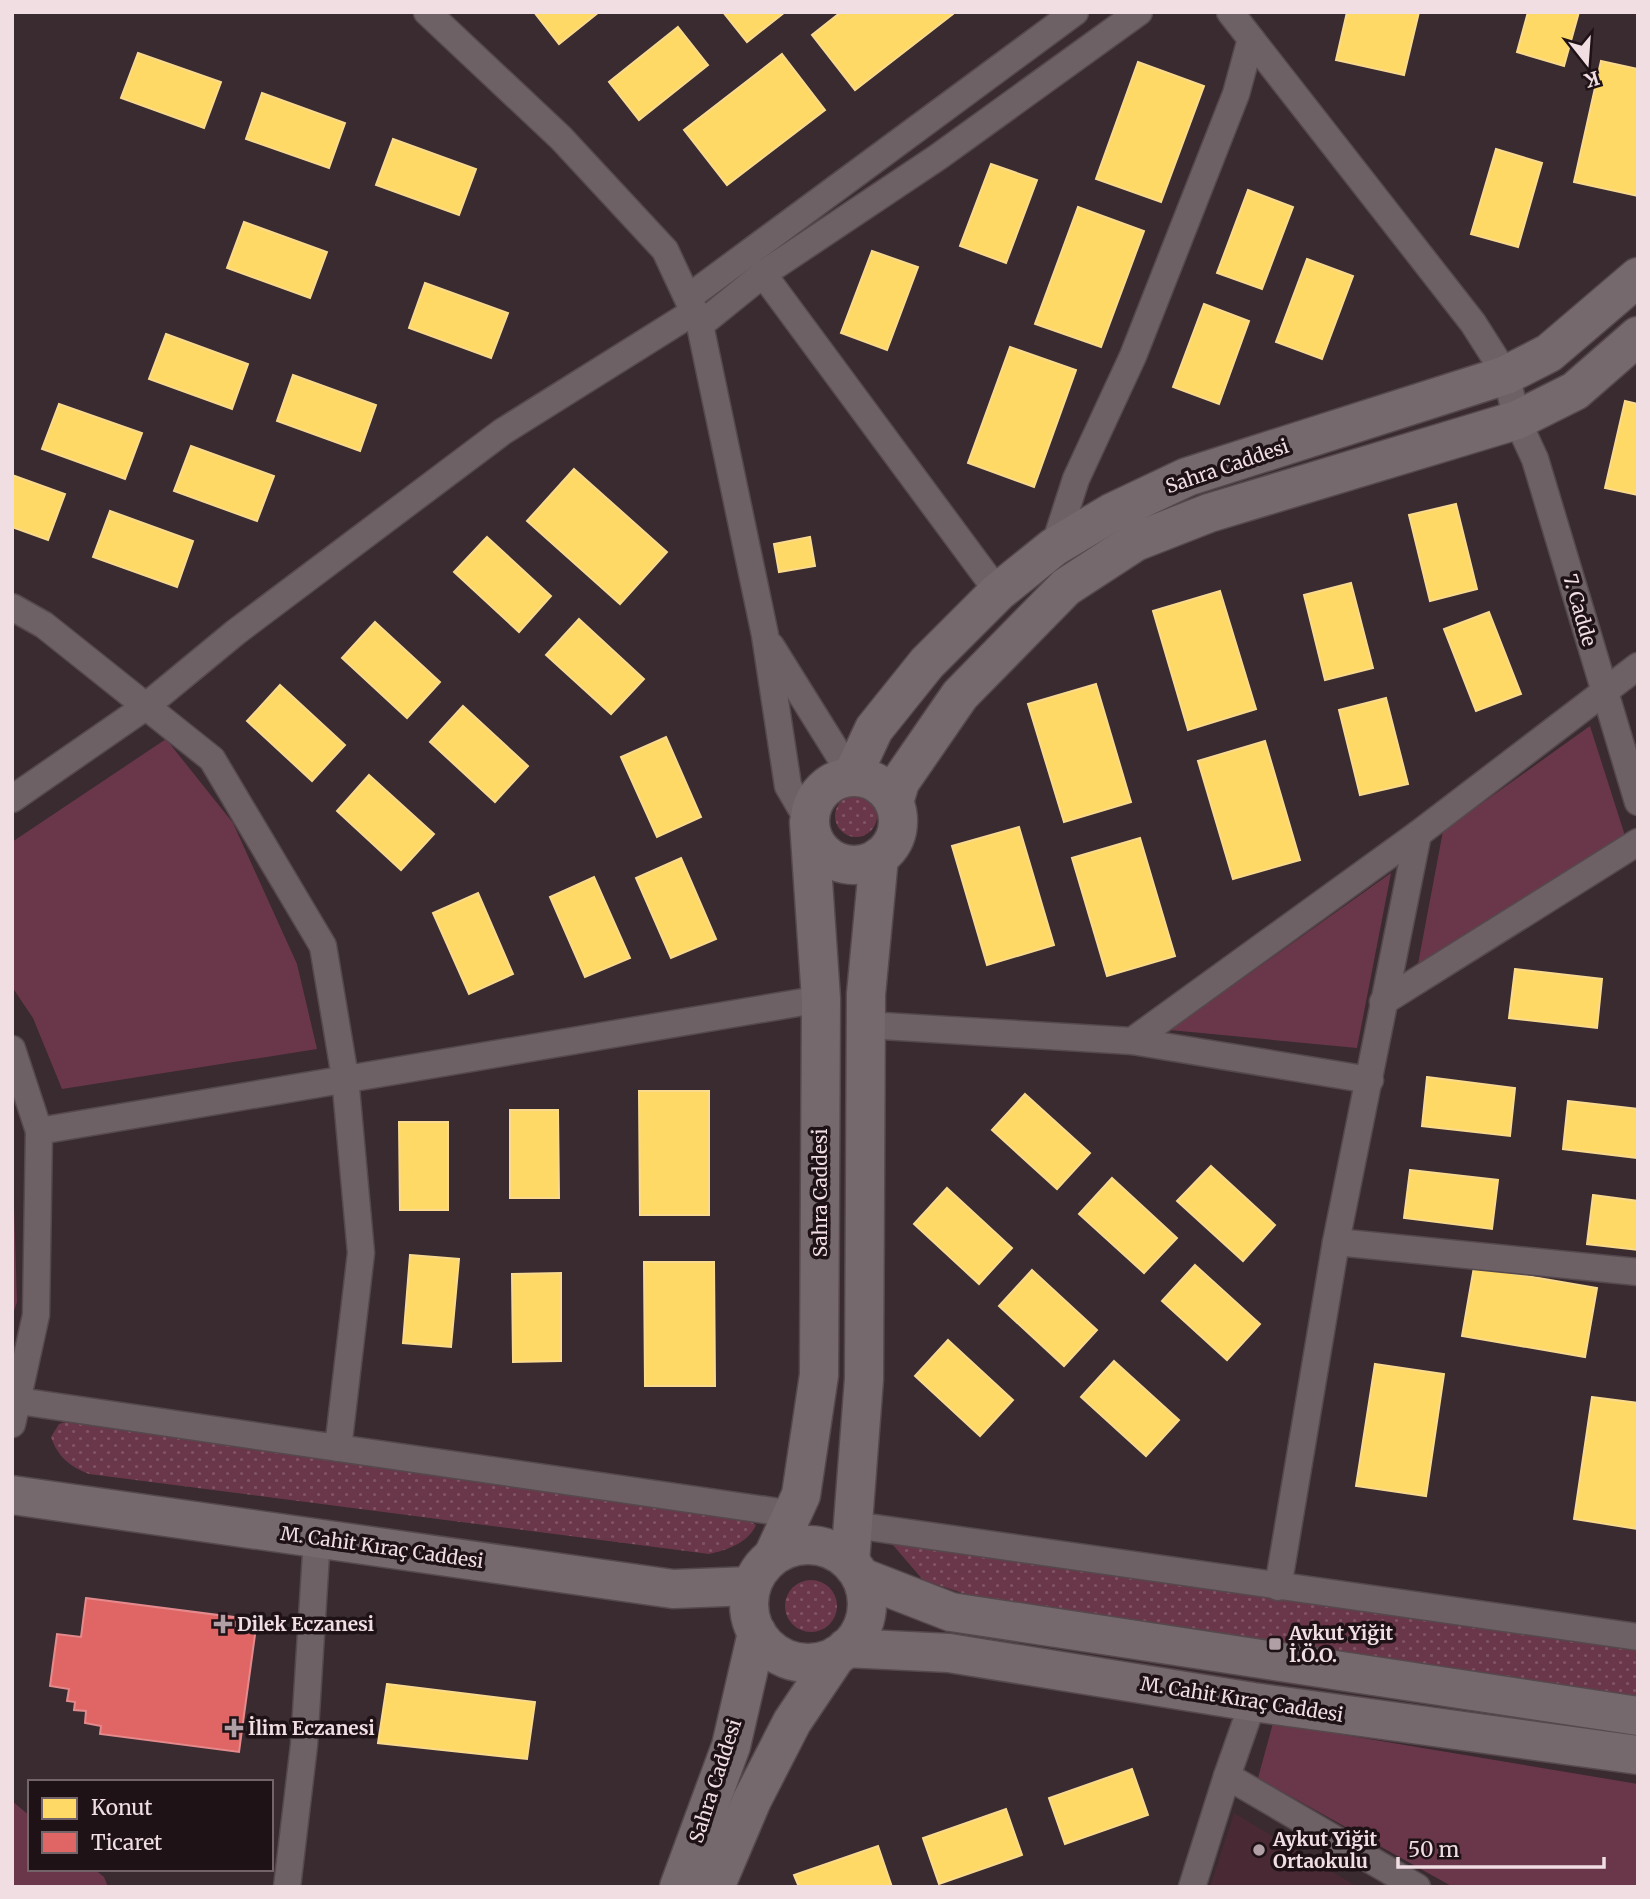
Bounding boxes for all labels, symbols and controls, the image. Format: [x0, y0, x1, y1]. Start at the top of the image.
north arrow [1552, 28, 1622, 98]
text: K [1581, 66, 1602, 93]
street label: Sahra Caddesi [1162, 434, 1292, 498]
street label: 7. Cadde [1558, 571, 1602, 649]
street label: Sahra Caddesi [808, 1129, 832, 1257]
street label: M. Cahit Kıraç Caddesi [279, 1521, 485, 1573]
place label: Dilek Eczanesi [237, 1612, 375, 1636]
marker: Dilek Eczanesi [215, 1616, 231, 1632]
place label: Aykut Yiğit İ.Ö.O. [1288, 1621, 1393, 1667]
marker: Aykut Yiğit İ.Ö.O. [1267, 1636, 1283, 1652]
street label: M. Cahit Kıraç Caddesi [1139, 1671, 1345, 1727]
place label: İlim Eczanesi [248, 1716, 375, 1740]
street label: Sahra Caddesi [684, 1716, 746, 1846]
marker: İlim Eczanesi [226, 1720, 242, 1736]
legend [28, 1780, 273, 1871]
text: Konut [91, 1794, 152, 1821]
scale bar [1398, 1826, 1604, 1870]
place label: Aykut Yiğit Ortaokulu [1272, 1827, 1377, 1873]
text: Ticaret [91, 1829, 162, 1856]
text: 50 m [1408, 1836, 1459, 1863]
marker: Aykut Yiğit Ortaokulu [1251, 1842, 1267, 1858]

